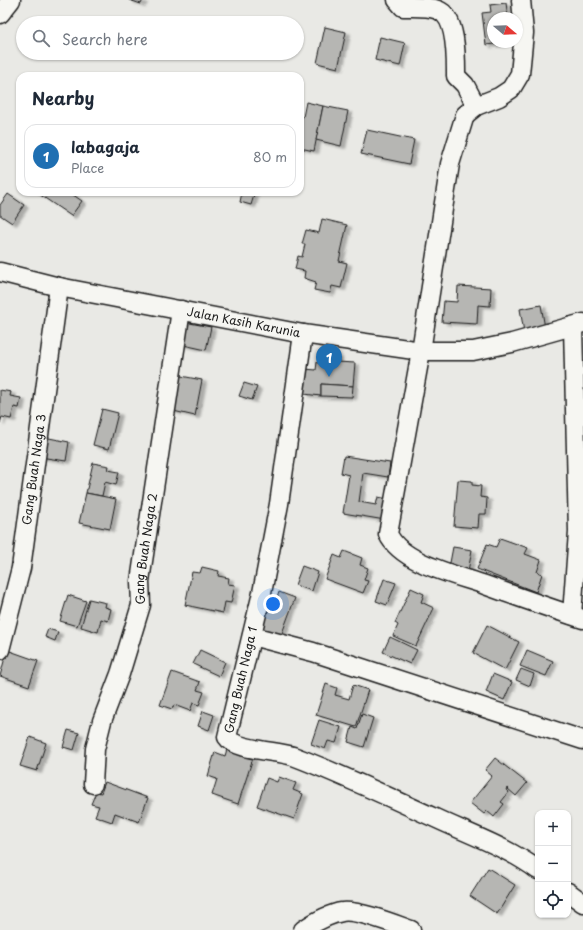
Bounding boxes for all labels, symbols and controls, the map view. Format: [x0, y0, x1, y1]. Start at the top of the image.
north arrow [487, 12, 523, 48]
search box [16, 16, 304, 60]
icon: search [30, 27, 52, 49]
text: Search here [62, 27, 148, 50]
text: Nearby [32, 85, 94, 111]
text: labagaja [71, 135, 140, 158]
text: 1 [43, 147, 49, 166]
text: 80 m [253, 147, 287, 166]
text: Place [71, 158, 104, 177]
street label: Jalan Kasih Karunia [186, 302, 303, 341]
pin: 1 [316, 344, 342, 377]
street label: Gang Buah Naga 3 [17, 413, 50, 526]
street label: Gang Buah Naga 2 [130, 492, 161, 605]
your location [263, 594, 283, 614]
street label: Gang Buah Naga 1 [219, 625, 261, 735]
map controls [535, 810, 571, 918]
button: + [535, 810, 571, 846]
button: − [535, 846, 571, 882]
button: locate [535, 882, 571, 918]

